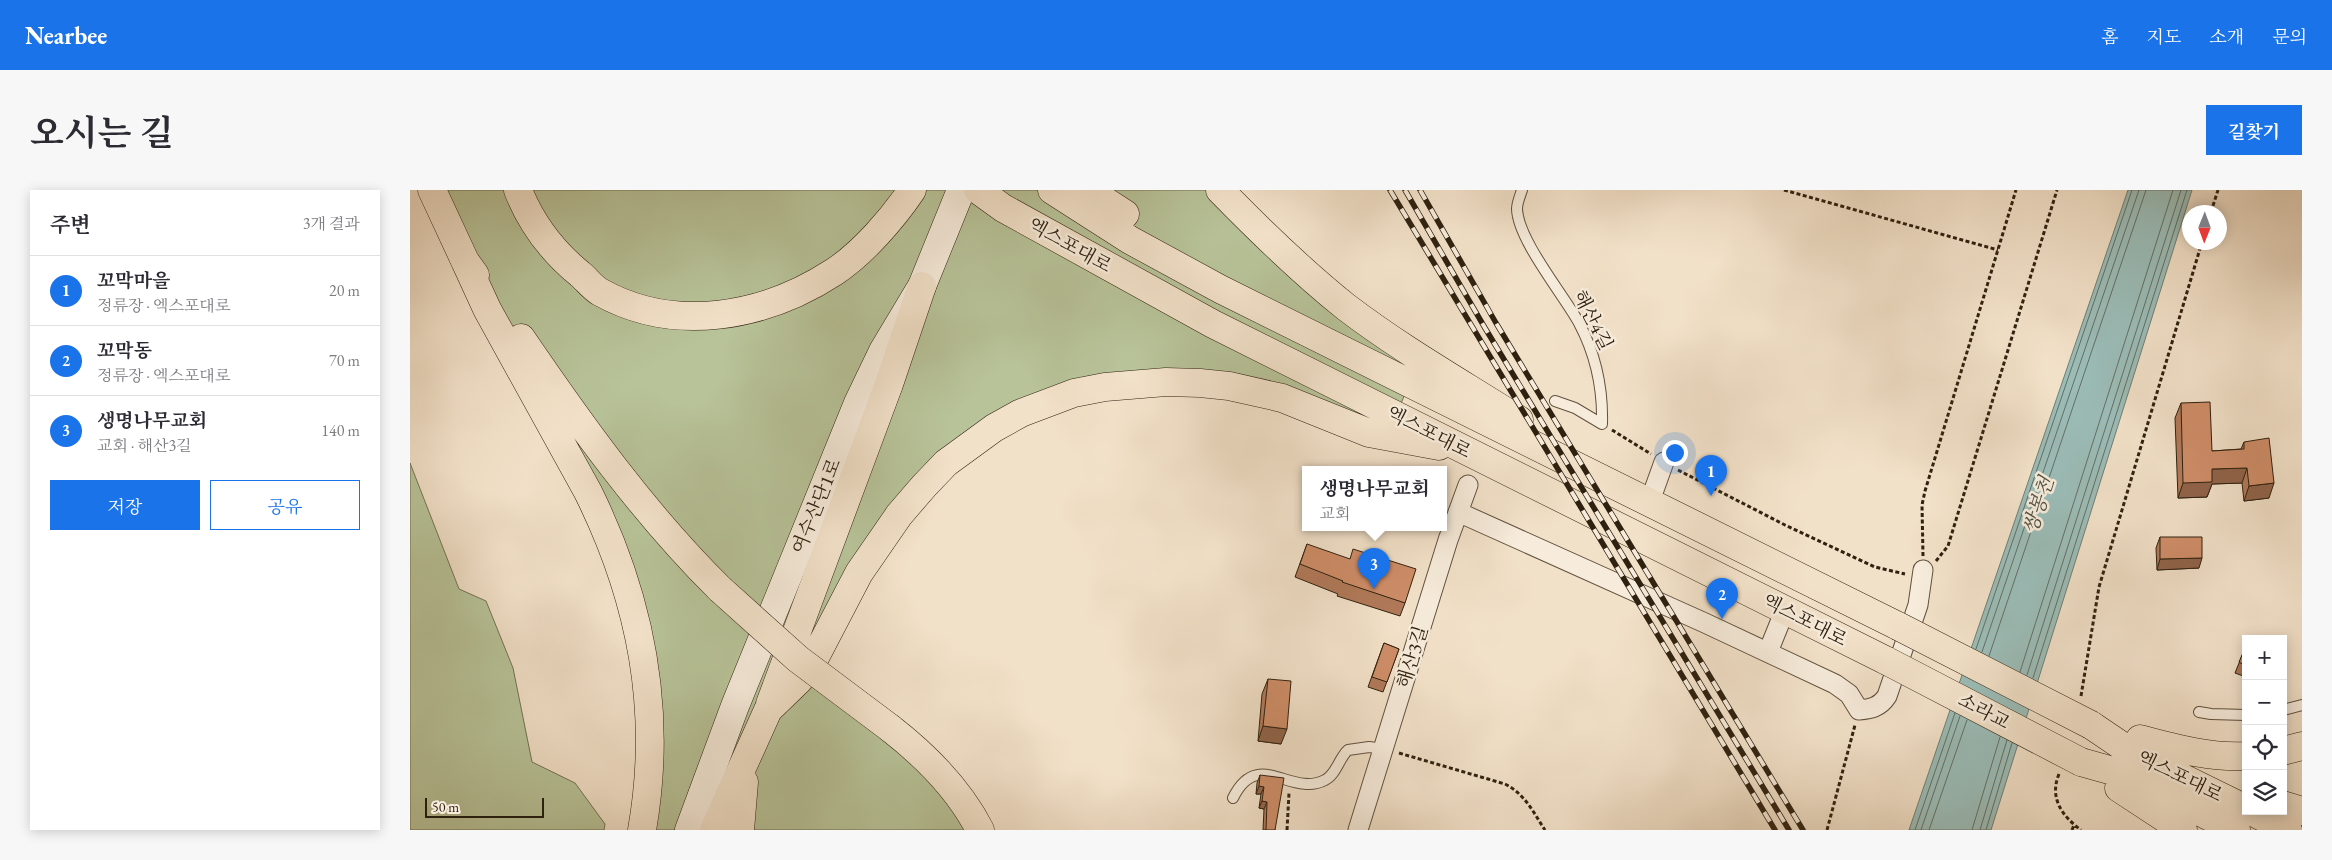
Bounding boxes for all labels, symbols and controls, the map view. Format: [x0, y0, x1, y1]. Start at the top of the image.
text: Nearbee [25, 20, 107, 51]
text: 홈 [2101, 25, 2119, 48]
text: 지도 [2147, 25, 2181, 48]
text: 소개 [2209, 25, 2244, 48]
text: 문의 [2272, 25, 2307, 48]
button: 길찾기 [2206, 105, 2302, 155]
text: 오시는 길 [30, 110, 174, 155]
north arrow [2182, 205, 2227, 250]
text: 주변 [50, 211, 91, 238]
street label: 엑스포대로 [1024, 212, 1116, 278]
text: 3개 결과 [303, 213, 360, 234]
text: 꼬막마을 [97, 268, 170, 293]
text: 1 [62, 280, 70, 301]
text: 20 m [329, 280, 360, 301]
street label: 해산4길 [1567, 286, 1619, 354]
text: 정류장 · 엑스포대로 [97, 295, 230, 316]
text: 꼬막동 [97, 338, 152, 363]
text: 2 [62, 350, 70, 371]
text: 70 m [329, 350, 360, 371]
text: 정류장 · 엑스포대로 [97, 365, 230, 386]
street label: 엑스포대로 [1382, 400, 1476, 464]
text: 생명나무교회 [97, 408, 207, 433]
text: 3 [62, 420, 70, 441]
text: 140 m [321, 420, 360, 441]
text: 교회 · 해산3길 [97, 435, 192, 456]
your location [1662, 440, 1688, 466]
street label: 여수산단1로 [786, 455, 846, 557]
pin: 1 [1695, 455, 1727, 496]
popup [1302, 466, 1447, 531]
water label: 쌍봉천 [2017, 472, 2060, 537]
text: 생명나무교회 [1319, 476, 1430, 501]
button: 저장 [50, 480, 200, 530]
button: 공유 [210, 480, 360, 530]
text: 교회 [1319, 503, 1350, 524]
pin: 3 [1358, 548, 1390, 589]
pin: 2 [1706, 578, 1738, 619]
street label: 엑스포대로 [1758, 588, 1852, 652]
street label: 해산3길 [1391, 623, 1433, 691]
map controls [2242, 635, 2287, 815]
button: + [2242, 635, 2287, 680]
button: − [2242, 680, 2287, 725]
street label: 소라교 [1954, 687, 2014, 735]
button: locate [2242, 725, 2287, 770]
street label: 엑스포대로 [2133, 745, 2227, 807]
button: layers [2242, 770, 2287, 815]
scale bar [425, 795, 544, 818]
text: 50 m [432, 798, 459, 816]

